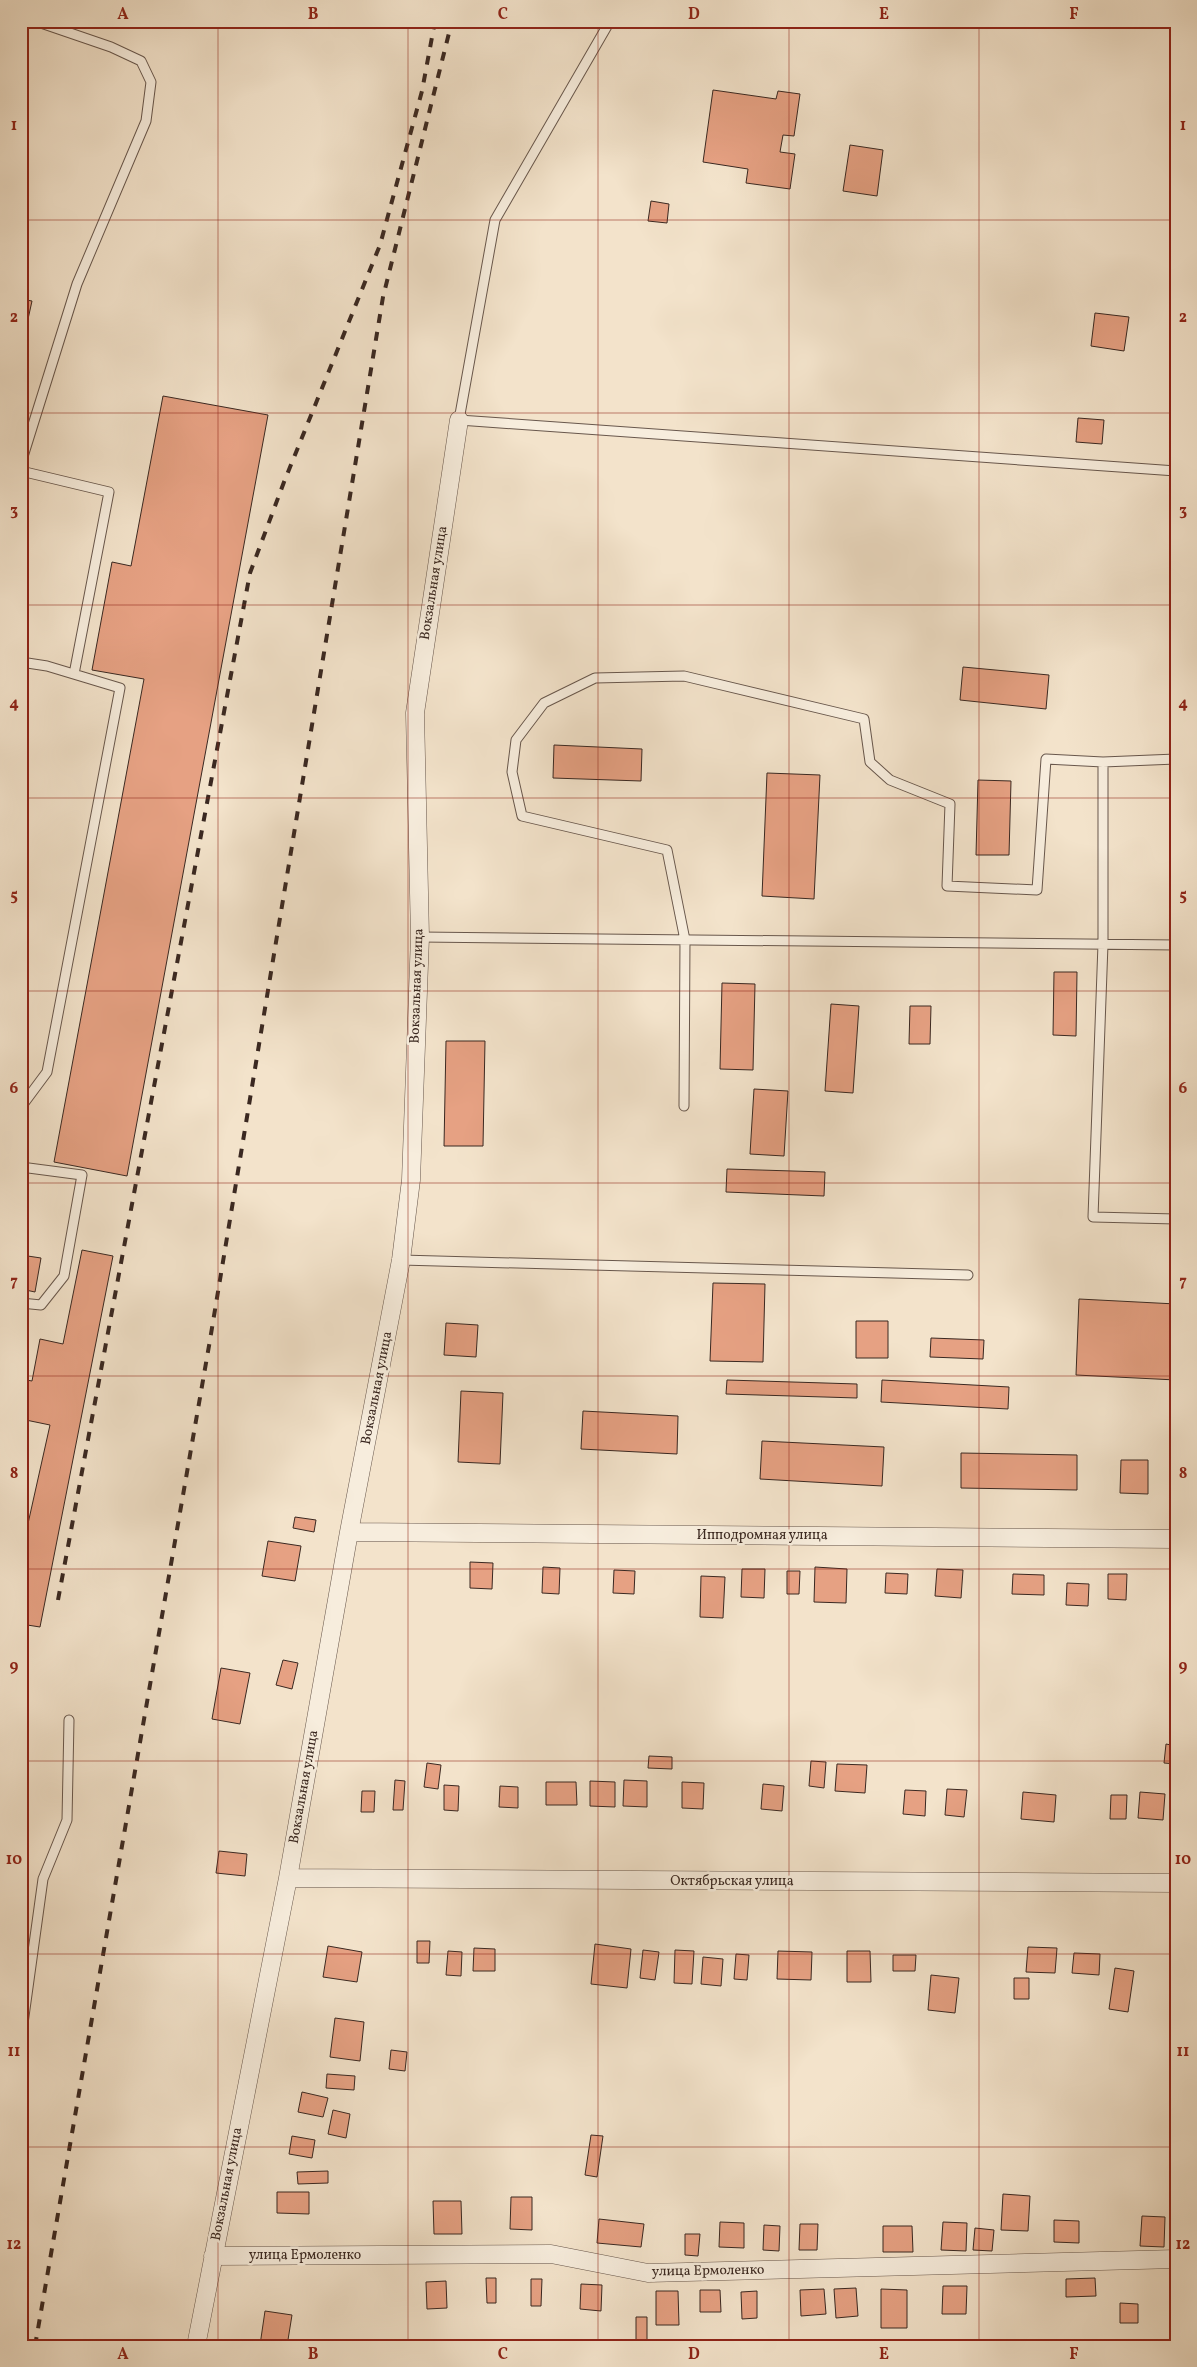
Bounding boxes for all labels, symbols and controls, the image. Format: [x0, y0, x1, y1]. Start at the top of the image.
text: A [117, 4, 129, 26]
text: B [308, 4, 319, 26]
text: C [498, 4, 508, 26]
text: D [688, 4, 700, 26]
text: E [879, 4, 889, 26]
text: F [1069, 4, 1079, 26]
text: 1 [11, 115, 17, 137]
text: 1 [1180, 115, 1186, 137]
text: 2 [10, 307, 18, 329]
text: 2 [1179, 307, 1187, 329]
text: 3 [10, 500, 18, 522]
text: 3 [1179, 500, 1187, 522]
street label: Вокзальная улица [416, 525, 452, 641]
text: 4 [9, 693, 19, 715]
text: 4 [1178, 693, 1188, 715]
text: 5 [10, 885, 18, 907]
text: 5 [1179, 885, 1187, 907]
street label: Вокзальная улица [405, 928, 429, 1044]
text: 6 [10, 1078, 19, 1100]
text: 6 [1179, 1078, 1188, 1100]
text: 7 [10, 1271, 18, 1293]
text: 7 [1179, 1271, 1187, 1293]
street label: Вокзальная улица [357, 1330, 397, 1446]
text: 8 [10, 1463, 18, 1485]
text: 8 [1179, 1463, 1187, 1485]
street label: Ипподромная улица [696, 1526, 828, 1545]
text: 9 [10, 1656, 19, 1678]
text: 9 [1179, 1656, 1188, 1678]
street label: Вокзальная улица [285, 1729, 323, 1845]
text: 10 [6, 1849, 22, 1871]
text: 10 [1175, 1849, 1191, 1871]
street label: Октябрьская улица [670, 1872, 794, 1891]
text: 11 [8, 2041, 20, 2063]
text: 11 [1177, 2041, 1189, 2063]
street label: Вокзальная улица [207, 2126, 247, 2242]
text: 12 [7, 2234, 21, 2256]
text: 12 [1176, 2234, 1190, 2256]
street label: улица Ермоленко [249, 2246, 361, 2265]
street label: улица Ермоленко [652, 2261, 764, 2281]
text: A [117, 2344, 129, 2366]
text: B [308, 2344, 319, 2366]
text: C [498, 2344, 508, 2366]
text: D [688, 2344, 700, 2366]
text: E [879, 2344, 889, 2366]
text: F [1069, 2344, 1079, 2366]

